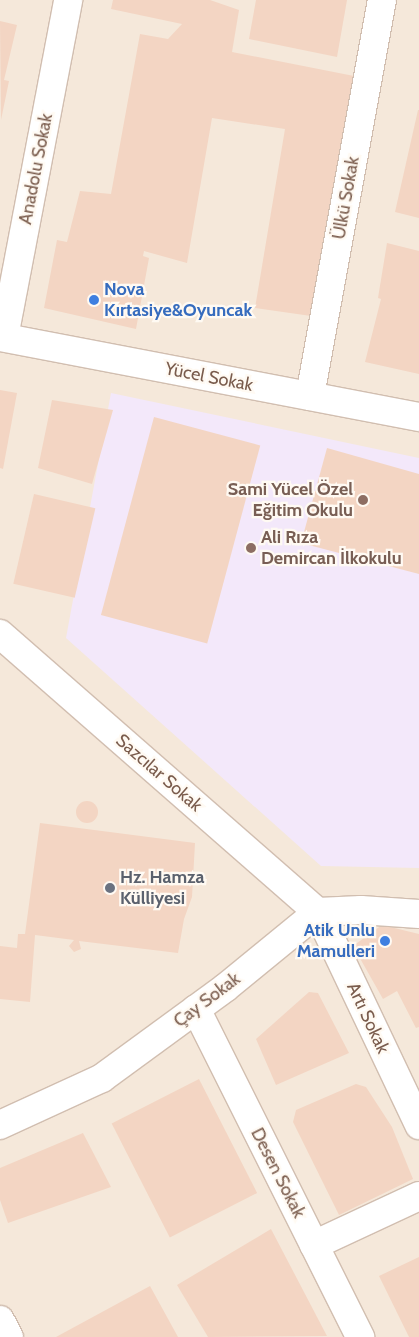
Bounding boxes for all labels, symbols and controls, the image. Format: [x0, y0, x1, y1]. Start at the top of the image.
street label: Anadolu Sokak [15, 112, 57, 226]
street label: Ülkü Sokak [328, 155, 364, 241]
place label: Nova Kırtasiye&Oyuncak [104, 279, 252, 322]
marker: Nova Kırtasiye&Oyuncak [88, 294, 100, 306]
street label: Yücel Sokak [163, 358, 255, 396]
place label: Sami Yücel Özel Eğitim Okulu [228, 479, 353, 522]
marker: Sami Yücel Özel Eğitim Okulu [357, 494, 369, 506]
place label: Ali Rıza Demircan İlkokulu [261, 527, 402, 570]
marker: Ali Rıza Demircan İlkokulu [245, 542, 257, 554]
street label: Sazcılar Sokak [111, 730, 207, 816]
place label: Hz. Hamza Külliyesi [120, 867, 205, 910]
marker: Hz. Hamza Külliyesi [104, 882, 116, 894]
place label: Atik Unlu Mamulleri [297, 920, 375, 962]
marker: Atik Unlu Mamulleri [379, 935, 391, 947]
street label: Çay Sokak [170, 968, 244, 1032]
street label: Artı Sokak [342, 979, 394, 1057]
street label: Desen Sokak [246, 1124, 310, 1222]

